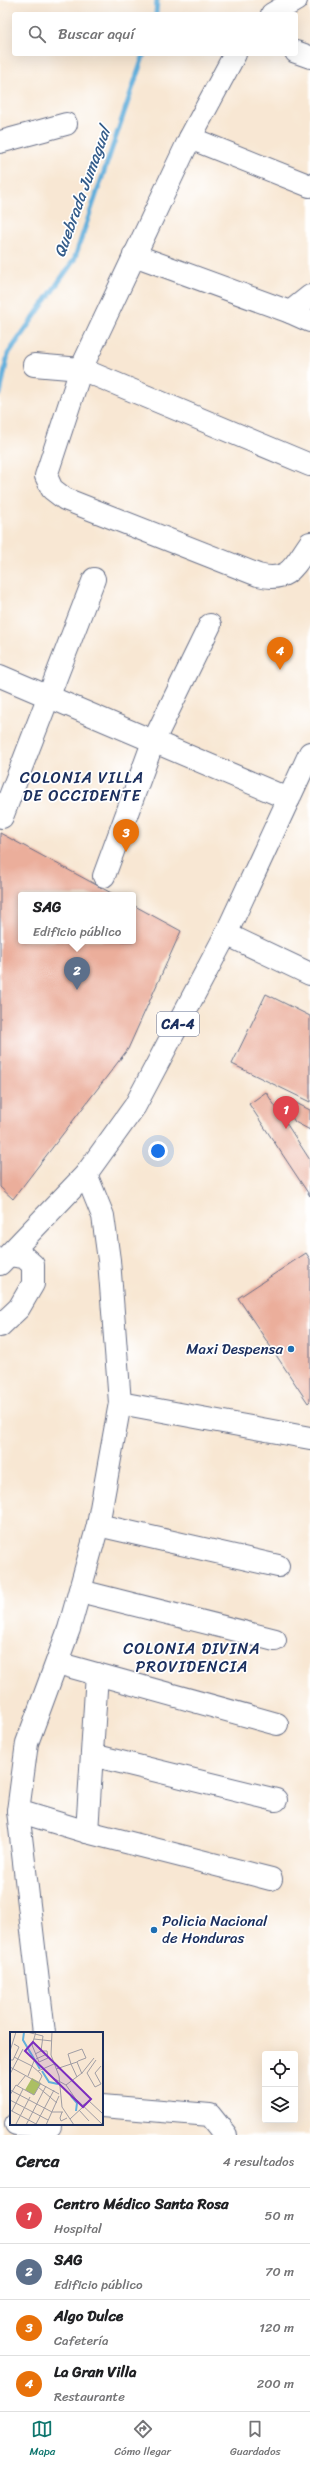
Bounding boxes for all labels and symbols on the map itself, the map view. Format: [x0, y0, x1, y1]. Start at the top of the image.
water label: Quebrada Jumagual [45, 120, 120, 261]
pin: 4 [267, 637, 293, 670]
district label: COLONIA VILLA DE OCCIDENTE [20, 763, 144, 810]
pin: 3 [113, 819, 139, 852]
pin: 2 [64, 957, 90, 990]
road number: CA-4 [157, 1012, 199, 1036]
pin: 1 [273, 1096, 299, 1129]
your location [148, 1141, 168, 1161]
place label: Maxi Despensa [186, 1336, 283, 1362]
marker: Maxi Despensa [286, 1344, 296, 1354]
district label: COLONIA DIVINA PROVIDENCIA [123, 1634, 261, 1681]
place label: Policia Nacional de Honduras [162, 1908, 268, 1951]
marker: Policia Nacional de Honduras [149, 1925, 159, 1935]
inset map [10, 2032, 103, 2125]

